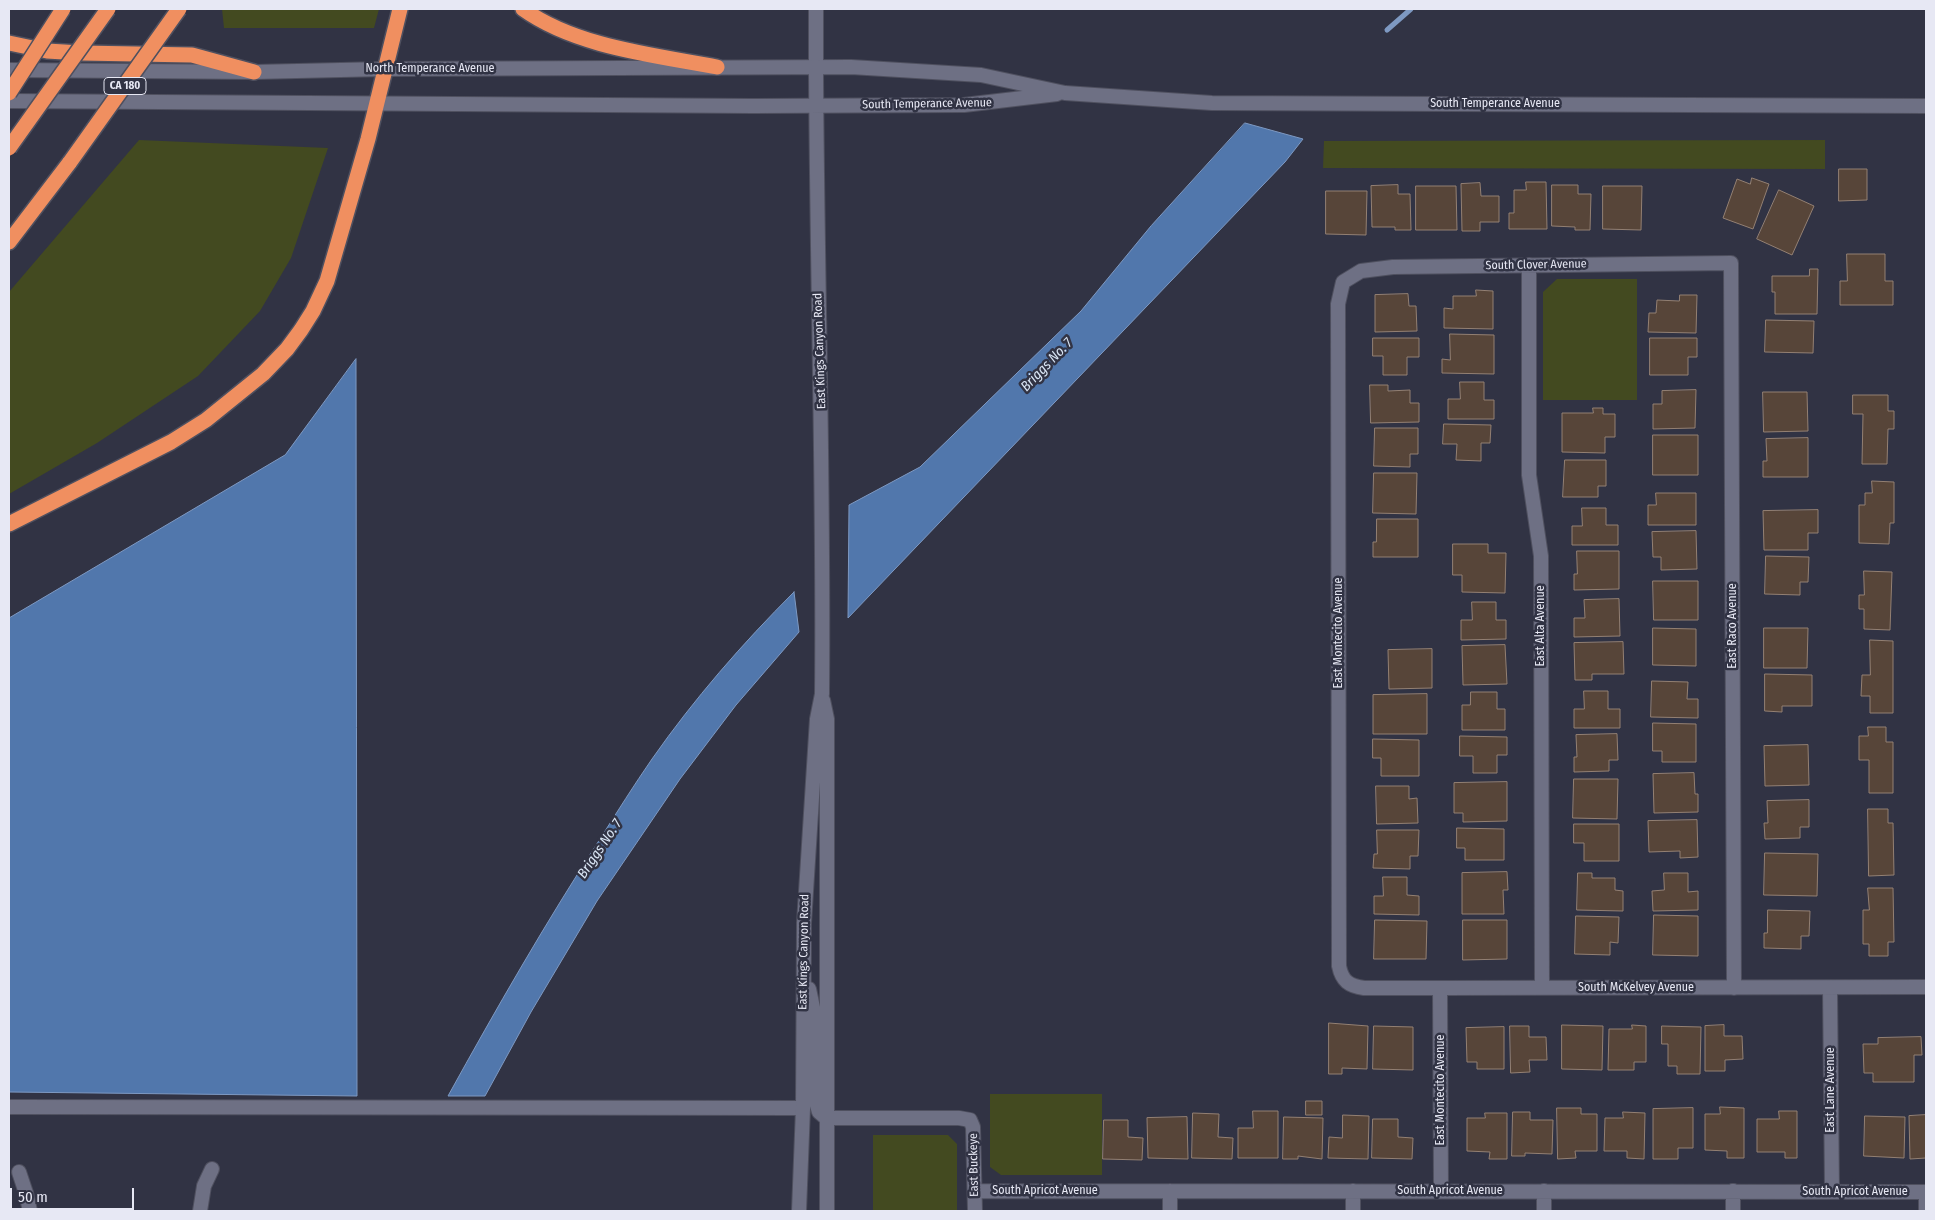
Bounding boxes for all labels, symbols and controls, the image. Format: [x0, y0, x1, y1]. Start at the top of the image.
street label: North Temperance Avenue [366, 62, 494, 76]
road number: CA 180 [104, 78, 146, 94]
street label: South Temperance Avenue [862, 96, 992, 112]
street label: South Temperance Avenue [1430, 97, 1560, 111]
street label: South Clover Avenue [1485, 257, 1587, 273]
street label: East Kings Canyon Road [811, 293, 829, 409]
water label: Briggs No. 7 [1018, 335, 1076, 395]
street label: East Montecito Avenue [1332, 577, 1346, 689]
street label: East Raco Avenue [1726, 583, 1740, 669]
street label: East Alta Avenue [1534, 585, 1548, 667]
water label: Briggs No. 7 [574, 816, 626, 882]
street label: East Kings Canyon Road [796, 894, 812, 1010]
street label: South McKelvey Avenue [1578, 981, 1694, 995]
street label: East Montecito Avenue [1434, 1034, 1448, 1146]
street label: East Lane Avenue [1824, 1047, 1838, 1133]
street label: East Buckeye [966, 1133, 982, 1197]
scale bar [12, 1178, 136, 1210]
street label: South Apricot Avenue [992, 1184, 1098, 1198]
street label: South Apricot Avenue [1397, 1184, 1503, 1198]
street label: South Apricot Avenue [1802, 1185, 1908, 1199]
text: 50 m [18, 1188, 48, 1206]

